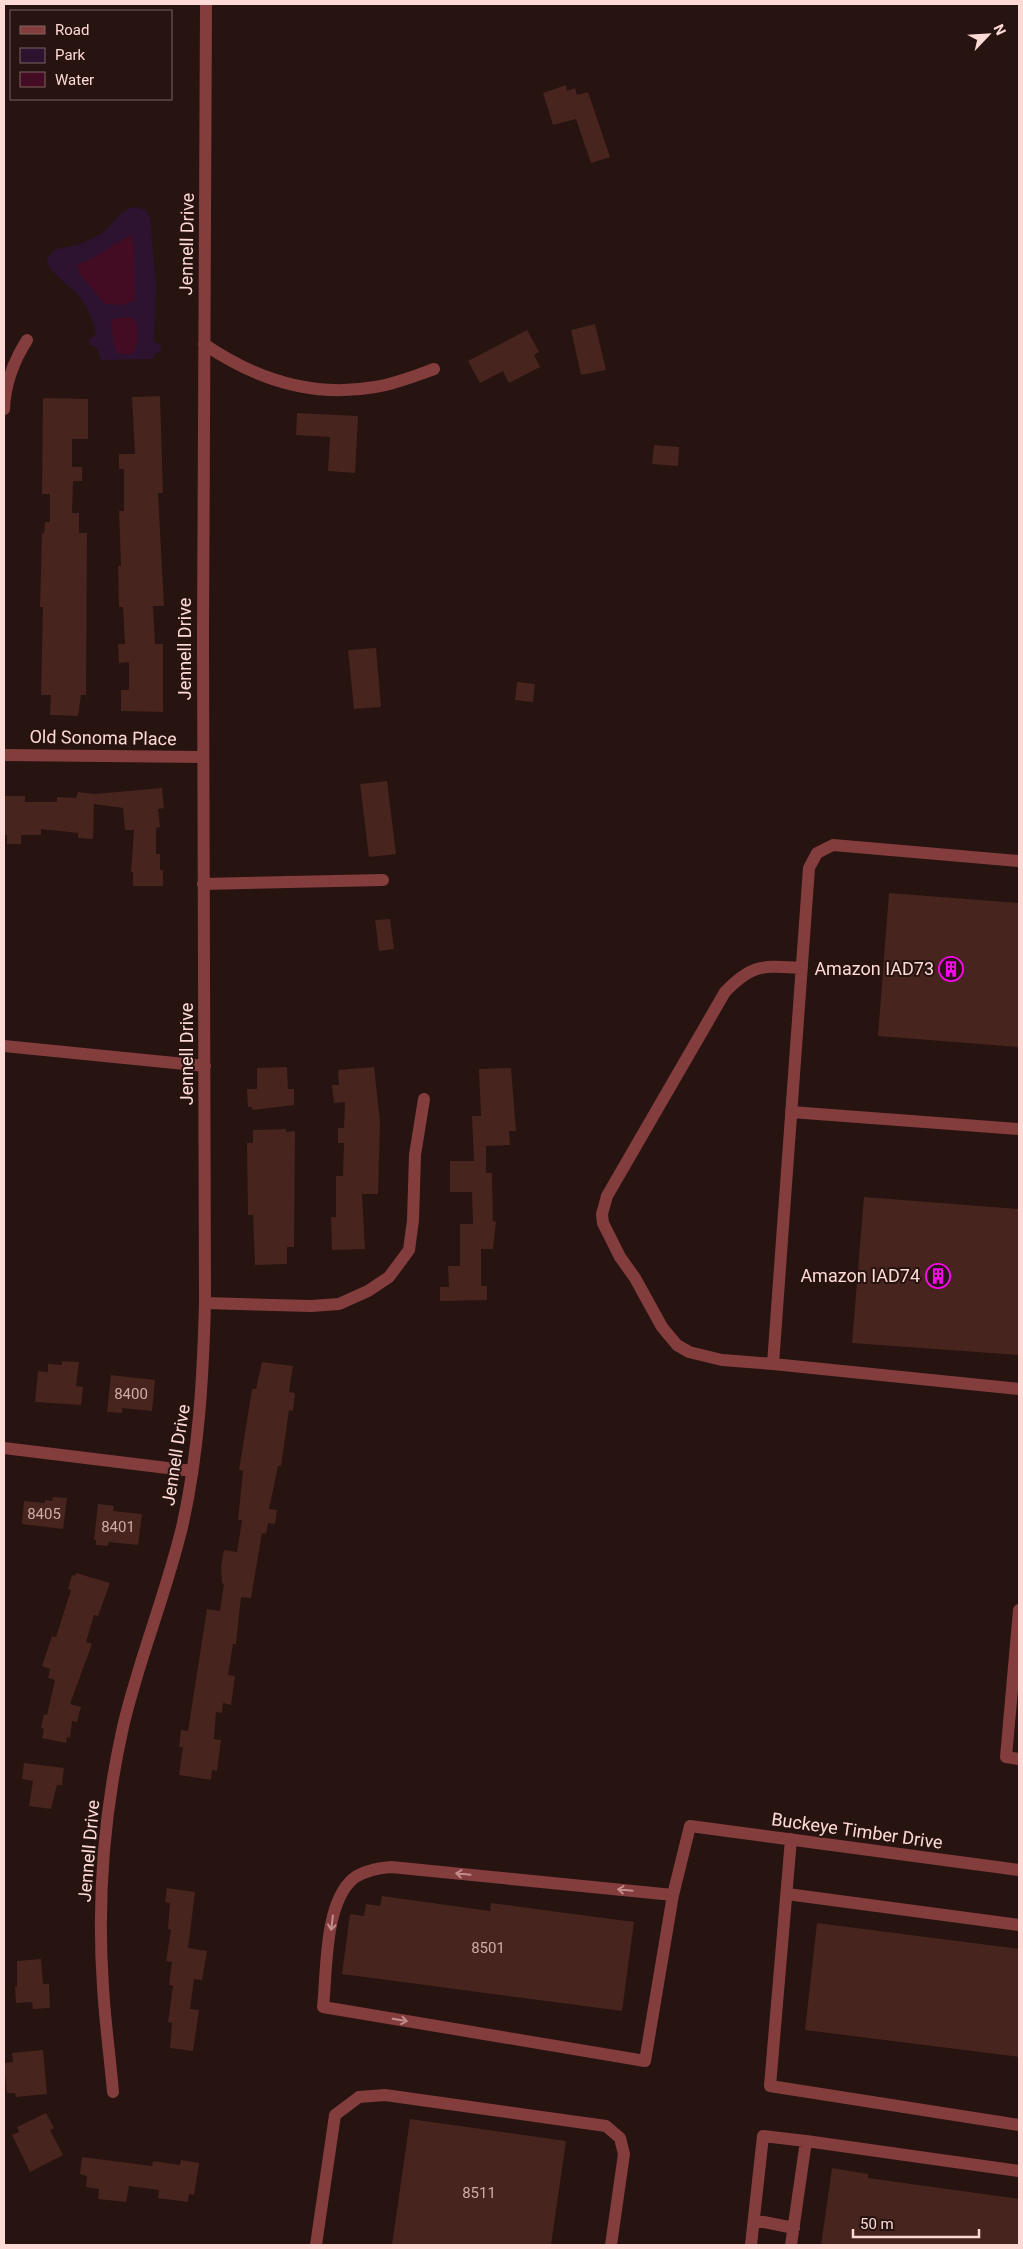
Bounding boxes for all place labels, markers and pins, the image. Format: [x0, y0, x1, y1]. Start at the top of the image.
building icon: Amazon IAD73 [938, 956, 964, 982]
place label: Amazon IAD73 [814, 958, 934, 979]
building icon: Amazon IAD74 [925, 1263, 951, 1289]
place label: Amazon IAD74 [800, 1265, 920, 1286]

